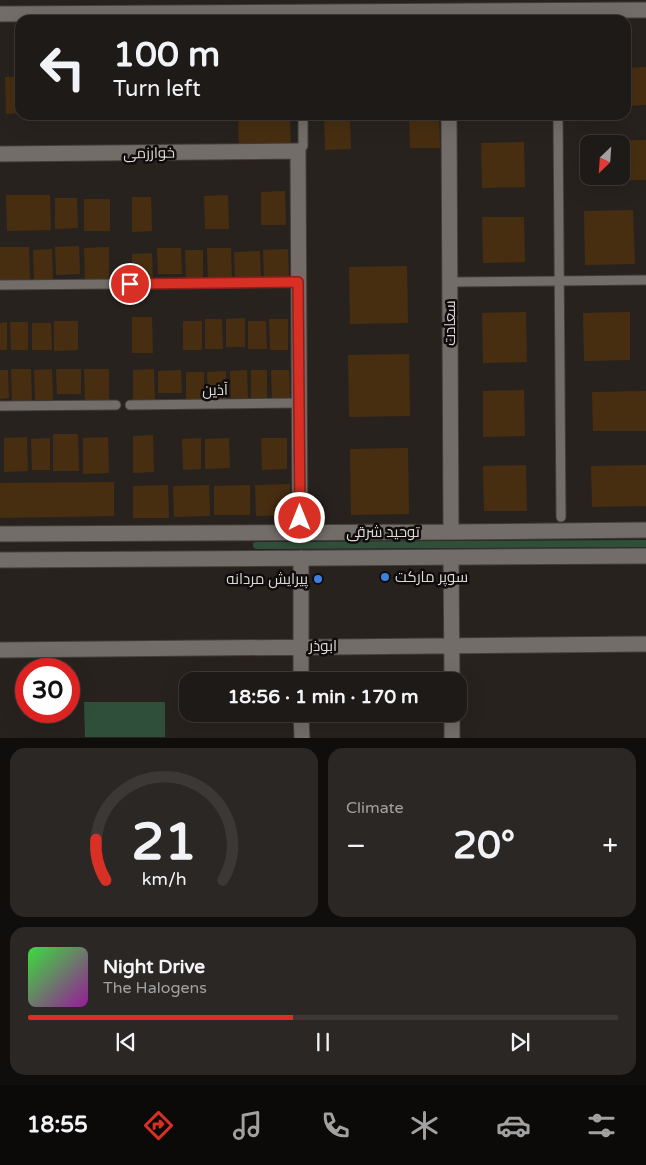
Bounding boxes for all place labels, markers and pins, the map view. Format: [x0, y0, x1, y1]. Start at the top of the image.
pin [109, 263, 151, 305]
place label: سوپر مارکت [395, 568, 468, 587]
place label: پیرایش مردانه [226, 570, 308, 589]
marker: سوپر مارکت [379, 571, 391, 583]
marker: پیرایش مردانه [312, 573, 324, 585]

